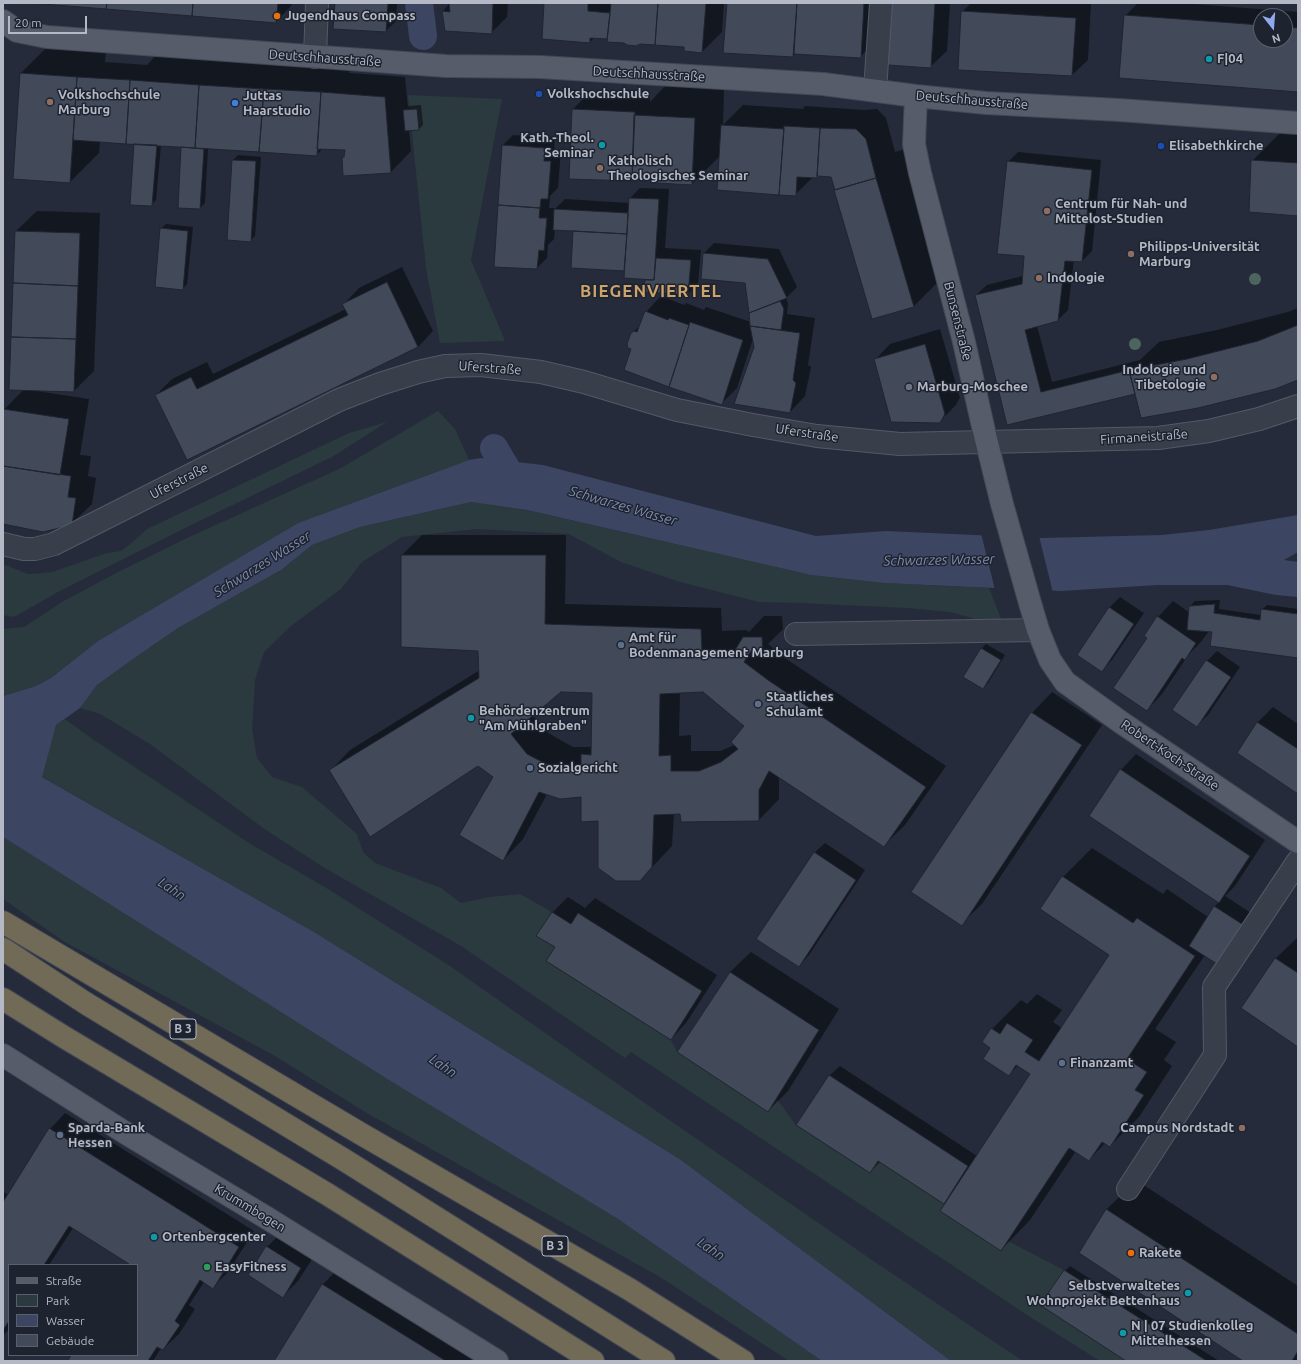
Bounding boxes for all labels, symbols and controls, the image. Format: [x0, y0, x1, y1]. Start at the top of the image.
scale bar [10, 8, 89, 34]
place label: Jugendhaus Compass [285, 8, 416, 24]
north arrow [1253, 8, 1293, 48]
marker: Jugendhaus Compass [272, 11, 282, 21]
text: 20 m [15, 16, 42, 29]
text: N [1271, 32, 1282, 45]
street label: Deutschhausstraße [268, 46, 382, 70]
place label: F|04 [1217, 51, 1243, 67]
marker: F|04 [1204, 54, 1214, 64]
street label: Deutschhausstraße [592, 63, 706, 85]
place label: Volkshochschule [547, 86, 649, 102]
place label: Volkshochschule Marburg [58, 87, 160, 118]
street label: Deutschhausstraße [915, 87, 1029, 113]
place label: Juttas Haarstudio [243, 88, 310, 119]
marker: Volkshochschule [534, 89, 544, 99]
marker: Volkshochschule Marburg [45, 97, 55, 107]
marker: Juttas Haarstudio [230, 98, 240, 108]
place label: Kath.-Theol. Seminar [520, 130, 594, 161]
place label: Elisabethkirche [1169, 138, 1264, 154]
marker: Kath.-Theol. Seminar [597, 140, 607, 150]
marker: Elisabethkirche [1156, 141, 1166, 151]
place label: Katholisch Theologisches Seminar [608, 153, 748, 184]
marker: Katholisch Theologisches Seminar [595, 163, 605, 173]
place label: Centrum für Nah- und Mittelost-Studien [1055, 196, 1187, 227]
marker: Centrum für Nah- und Mittelost-Studien [1042, 206, 1052, 216]
place label: Philipps-Universität Marburg [1139, 239, 1260, 270]
marker: Philipps-Universität Marburg [1126, 249, 1136, 259]
place label: Indologie [1047, 270, 1105, 286]
marker: Indologie [1034, 273, 1044, 283]
street label: Bunsenstraße [941, 280, 975, 362]
district label: BIEGENVIERTEL [580, 281, 722, 301]
street label: Uferstraße [458, 358, 522, 378]
place label: Indologie und Tibetologie [1122, 362, 1206, 393]
marker: Indologie und Tibetologie [1209, 372, 1219, 382]
place label: Marburg-Moschee [917, 379, 1028, 395]
marker: Marburg-Moschee [904, 382, 914, 392]
street label: Uferstraße [775, 421, 839, 445]
street label: Firmaneistraße [1100, 426, 1188, 448]
street label: Uferstraße [147, 460, 211, 502]
water label: Schwarzes Wasser [567, 483, 679, 529]
water label: Schwarzes Wasser [210, 527, 314, 601]
water label: Schwarzes Wasser [883, 551, 995, 569]
place label: Amt für Bodenmanagement Marburg [629, 630, 804, 661]
marker: Amt für Bodenmanagement Marburg [616, 640, 626, 650]
place label: Staatliches Schulamt [766, 689, 834, 720]
marker: Staatliches Schulamt [753, 699, 763, 709]
place label: Behördenzentrum "Am Mühlgraben" [479, 703, 590, 734]
marker: Behördenzentrum "Am Mühlgraben" [466, 713, 476, 723]
street label: Robert-Koch-Straße [1118, 716, 1222, 794]
place label: Sozialgericht [538, 760, 618, 776]
marker: Sozialgericht [525, 763, 535, 773]
water label: Lahn [155, 874, 189, 904]
road number: B 3 [170, 1019, 196, 1039]
water label: Lahn [426, 1051, 460, 1081]
place label: Finanzamt [1070, 1055, 1133, 1071]
marker: Finanzamt [1057, 1058, 1067, 1068]
place label: Sparda-Bank Hessen [68, 1120, 145, 1151]
place label: Campus Nordstadt [1120, 1120, 1234, 1136]
marker: Campus Nordstadt [1237, 1123, 1247, 1133]
marker: Sparda-Bank Hessen [55, 1130, 65, 1140]
street label: Krummbogen [212, 1181, 288, 1235]
place label: Ortenbergcenter [162, 1229, 266, 1245]
marker: Ortenbergcenter [149, 1232, 159, 1242]
water label: Lahn [694, 1234, 728, 1264]
road number: B 3 [542, 1236, 568, 1256]
place label: Rakete [1139, 1245, 1182, 1261]
marker: Rakete [1126, 1248, 1136, 1258]
place label: EasyFitness [215, 1259, 287, 1275]
marker: EasyFitness [202, 1262, 212, 1272]
legend [8, 1264, 138, 1356]
text: Straße [46, 1274, 82, 1287]
place label: Selbstverwaltetes Wohnprojekt Bettenhaus [1027, 1278, 1180, 1309]
marker: Selbstverwaltetes Wohnprojekt Bettenhaus [1183, 1288, 1193, 1298]
text: Park [46, 1294, 70, 1307]
text: Wasser [46, 1314, 85, 1327]
place label: N | 07 Studienkolleg Mittelhessen [1131, 1318, 1253, 1349]
marker: N | 07 Studienkolleg Mittelhessen [1118, 1328, 1128, 1338]
text: Gebäude [46, 1334, 94, 1347]

